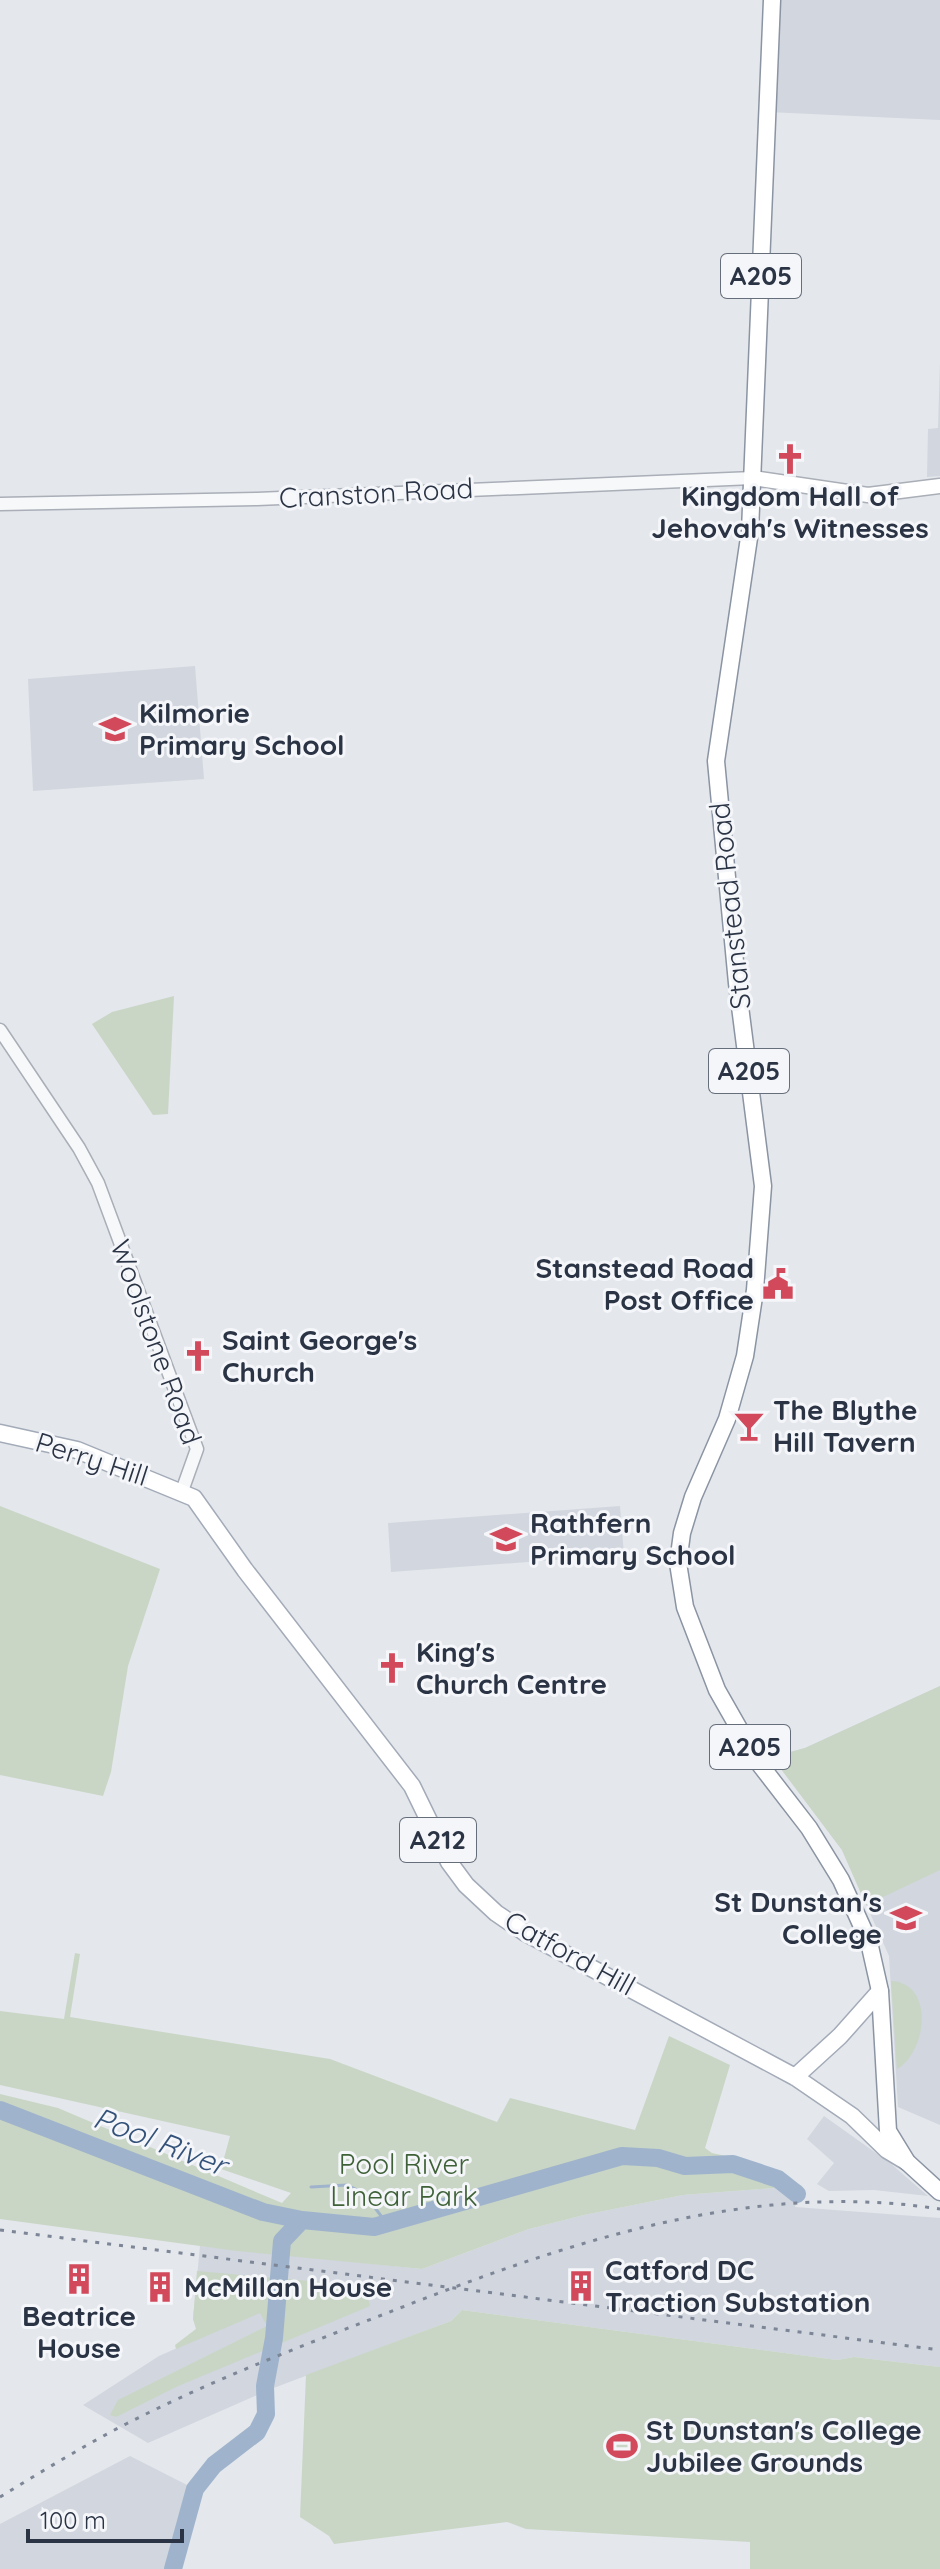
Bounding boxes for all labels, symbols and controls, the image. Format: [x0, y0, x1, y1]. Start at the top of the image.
road number: A205 [721, 254, 801, 298]
church icon: Kingdom Hall of Jehovah's Witnesses [773, 442, 807, 476]
street label: Cranston Road [278, 470, 474, 515]
place label: Kingdom Hall of Jehovah's Witnesses [651, 478, 929, 545]
place label: Kilmorie Primary School [139, 695, 345, 762]
school or university icon: Kilmorie Primary School [98, 712, 132, 746]
street label: Stanstead Road [701, 801, 758, 1011]
road number: A205 [709, 1049, 789, 1093]
street label: Woolstone Road [103, 1235, 210, 1449]
place label: Stanstead Road Post Office [535, 1250, 754, 1317]
public building icon: Stanstead Road Post Office [761, 1267, 795, 1301]
place label: Saint George's Church [222, 1322, 417, 1389]
church icon: Saint George's Church [181, 1339, 215, 1373]
place label: The Blythe Hill Tavern [773, 1392, 918, 1459]
bar icon: The Blythe Hill Tavern [732, 1409, 766, 1443]
street label: Perry Hill [31, 1424, 153, 1493]
place label: Rathfern Primary School [530, 1505, 736, 1572]
school or university icon: Rathfern Primary School [489, 1522, 523, 1556]
place label: King's Church Centre [416, 1634, 607, 1701]
church icon: King's Church Centre [375, 1651, 409, 1685]
road number: A205 [710, 1725, 790, 1769]
road number: A212 [400, 1818, 476, 1862]
place label: St Dunstan's College [714, 1884, 882, 1951]
school or university icon: St Dunstan's College [889, 1901, 923, 1935]
street label: Catford Hill [499, 1902, 642, 2003]
water label: Pool River [88, 2098, 236, 2185]
park label: Pool River Linear Park [330, 2146, 478, 2213]
place label: Catford DC Traction Substation [605, 2252, 870, 2319]
building icon: Beatrice House [62, 2262, 96, 2296]
place label: McMillan House [184, 2269, 392, 2304]
building icon: Catford DC Traction Substation [564, 2269, 598, 2303]
building icon: McMillan House [143, 2270, 177, 2304]
place label: Beatrice House [22, 2298, 136, 2365]
place label: St Dunstan's College Jubilee Grounds [646, 2412, 922, 2479]
sports icon: St Dunstan's College Jubilee Grounds [605, 2429, 639, 2463]
scale bar [28, 2493, 182, 2543]
text: 100 m [40, 2505, 106, 2535]

